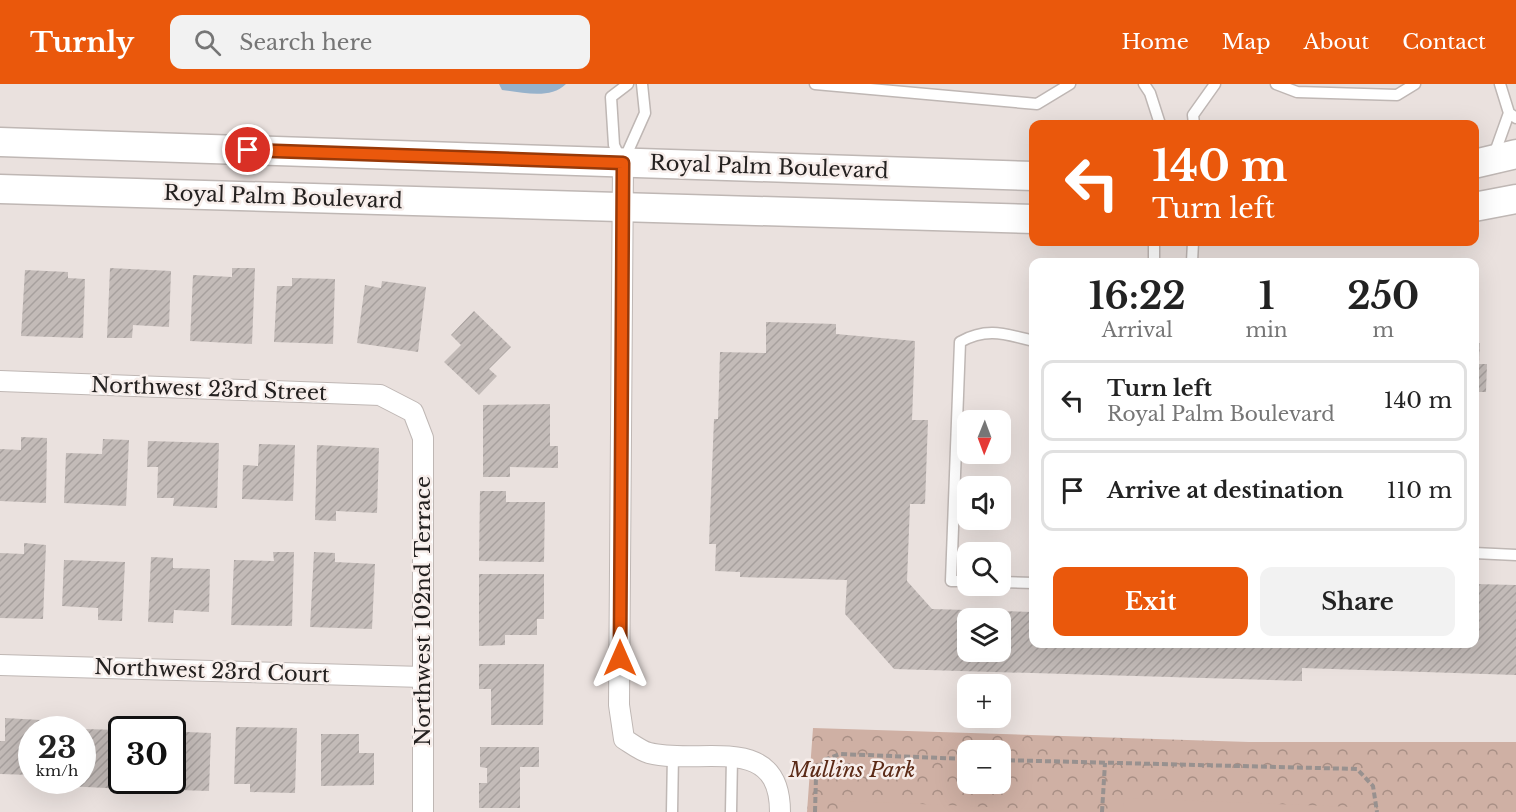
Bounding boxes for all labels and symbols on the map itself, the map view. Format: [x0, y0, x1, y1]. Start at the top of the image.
pin [222, 124, 273, 175]
street label: Royal Palm Boulevard [649, 150, 889, 184]
street label: Royal Palm Boulevard [163, 180, 403, 214]
street label: Northwest 23rd Street [91, 372, 328, 406]
north arrow [957, 410, 1011, 464]
street label: Northwest 102nd Terrace [410, 476, 436, 746]
position arrow [588, 626, 652, 690]
street label: Northwest 23rd Court [94, 654, 330, 688]
speed limit sign: 30 [108, 716, 186, 794]
park label: Mullins Park [788, 757, 915, 783]

